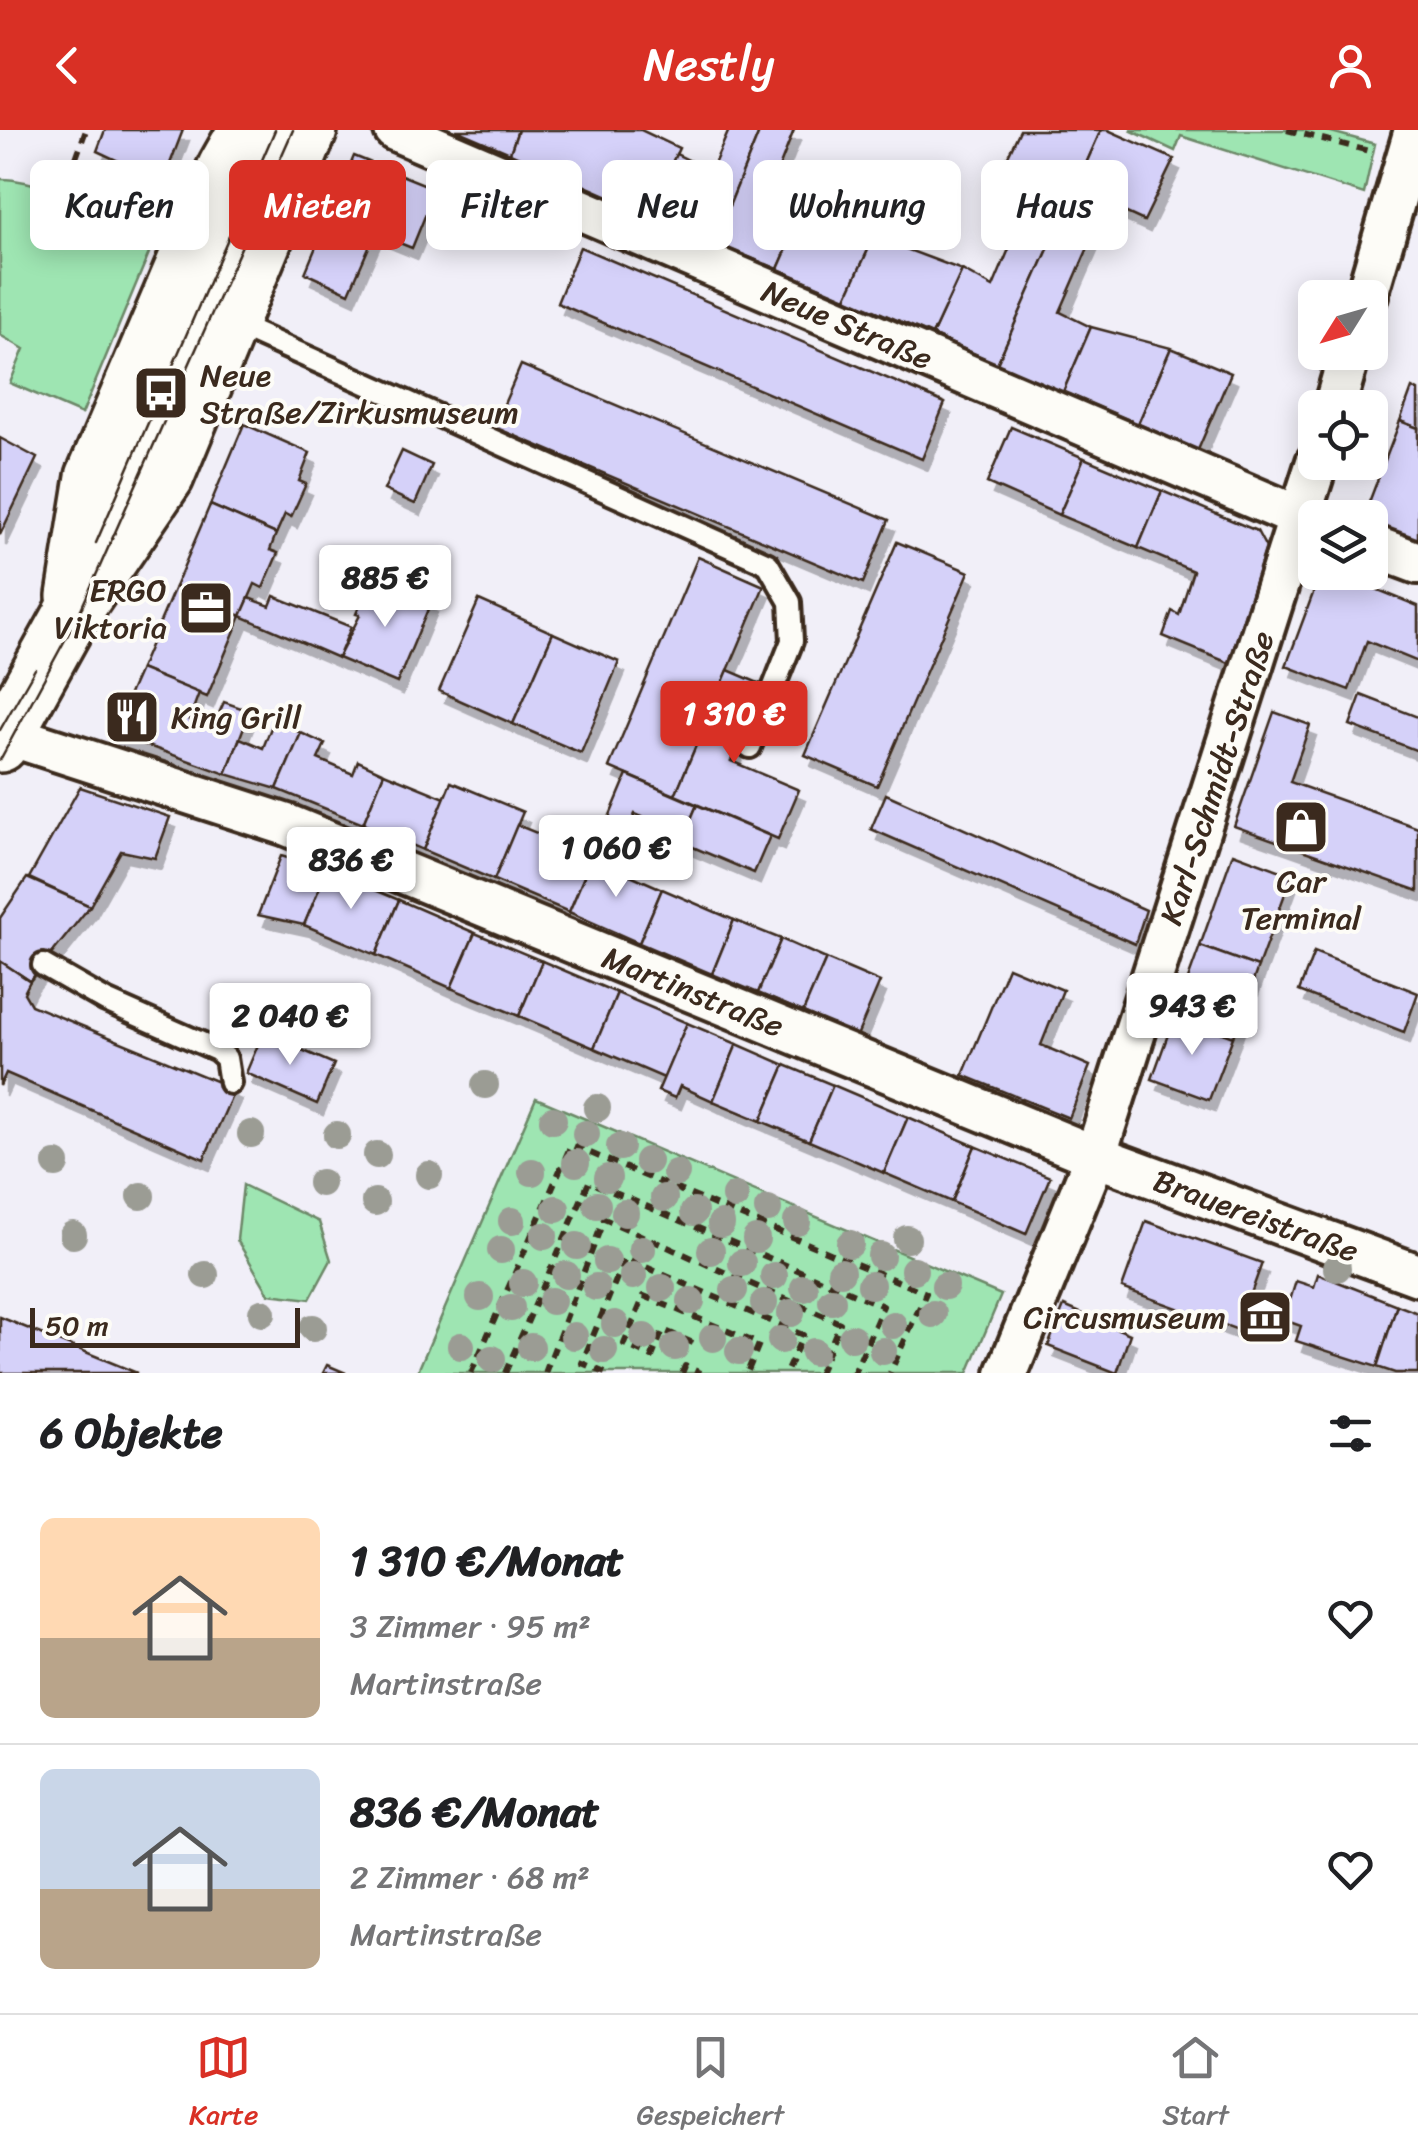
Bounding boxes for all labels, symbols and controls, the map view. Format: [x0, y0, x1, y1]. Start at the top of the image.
text: Nestly [644, 25, 774, 105]
icon: back [40, 38, 95, 93]
icon: person [1323, 38, 1378, 93]
chip: Kaufen [30, 160, 209, 250]
chip: Mieten [229, 160, 406, 250]
chip: Filter [426, 160, 582, 250]
chip: Neu [602, 160, 733, 250]
chip: Wohnung [753, 160, 961, 250]
chip: Haus [981, 160, 1128, 250]
street label: Neue Straße [752, 263, 942, 387]
north arrow [1298, 280, 1388, 370]
map controls [1298, 280, 1388, 590]
place label: Neue Straße/Zirkusmuseum [200, 347, 519, 441]
bus stop icon: Neue Straße/Zirkusmuseum [131, 363, 191, 423]
button: locate [1298, 390, 1388, 480]
button: layers [1298, 500, 1388, 590]
pin: 885 € [315, 545, 455, 630]
text: 885 € [341, 549, 429, 606]
place label: ERGO Viktoria [54, 562, 167, 656]
office icon: ERGO Viktoria [176, 578, 236, 638]
street label: Karl-Schmidt-Straße [1143, 624, 1291, 932]
pin: 1 310 € [642, 681, 826, 766]
text: 1 310 € [682, 685, 786, 742]
restaurant icon: King Grill [102, 687, 162, 747]
place label: King Grill [171, 689, 302, 746]
shop icon: Car Terminal [1271, 797, 1331, 857]
pin: 1 060 € [524, 815, 708, 900]
text: 1 060 € [561, 819, 671, 876]
pin: 836 € [281, 827, 421, 912]
text: 836 € [309, 831, 393, 888]
place label: Car Terminal [1241, 853, 1362, 947]
street label: Martinstraße [593, 930, 793, 1054]
pin: 943 € [1122, 973, 1262, 1058]
text: 943 € [1149, 977, 1235, 1034]
pin: 2 040 € [198, 983, 382, 1068]
text: 2 040 € [232, 987, 348, 1044]
street label: Brauereistraße [1145, 1152, 1367, 1280]
museum icon: Circusmuseum [1235, 1287, 1295, 1347]
place label: Circusmuseum [1023, 1289, 1226, 1346]
text: 50 m [45, 1301, 109, 1350]
scale bar [30, 1303, 300, 1348]
text: 6 Objekte [40, 1396, 223, 1470]
icon: filters [1323, 1406, 1378, 1461]
text: 1 310 €/Monat [350, 1524, 624, 1598]
icon: home [120, 1558, 240, 1678]
icon: heart [1323, 1591, 1378, 1646]
text: 3 Zimmer · 95 m² [350, 1598, 591, 1655]
text: Martinstraße [350, 1655, 542, 1712]
text: 836 €/Monat [350, 1775, 600, 1849]
icon: home [120, 1809, 240, 1929]
icon: heart [1323, 1842, 1378, 1897]
text: 2 Zimmer · 68 m² [350, 1849, 590, 1906]
text: Martinstraße [350, 1906, 542, 1963]
tab: Karte [189, 2030, 258, 2139]
tab: Gespeichert [637, 2030, 784, 2139]
tab: Start [1162, 2030, 1229, 2139]

